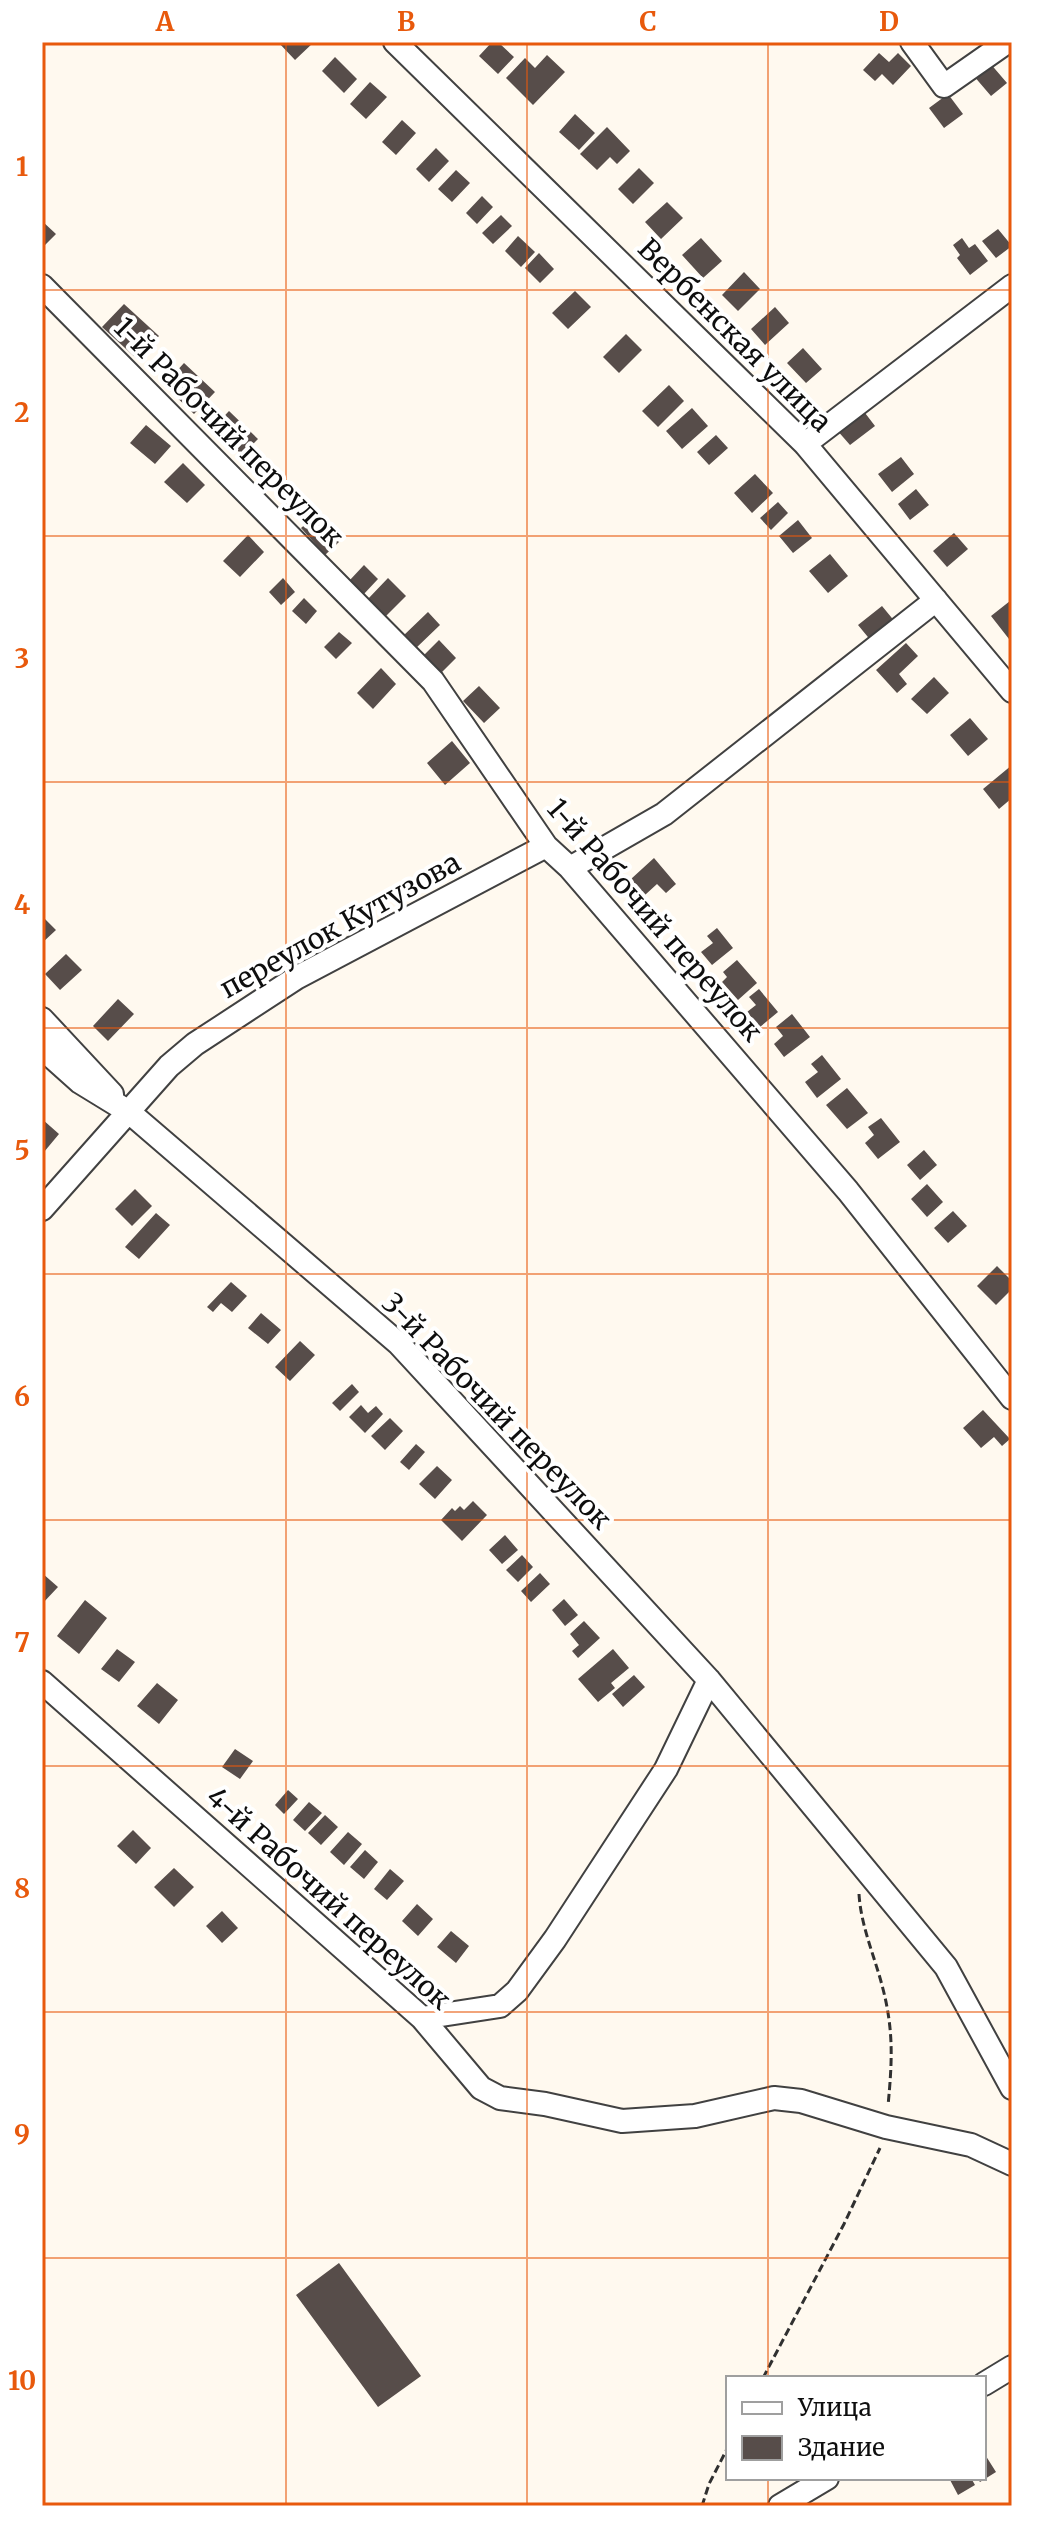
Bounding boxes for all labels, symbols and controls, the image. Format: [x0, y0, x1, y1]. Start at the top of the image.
text: A [155, 5, 175, 38]
text: B [397, 5, 415, 38]
text: C [639, 5, 657, 38]
text: D [879, 5, 899, 38]
text: 1 [16, 150, 28, 183]
street label: Вербенская улица [631, 231, 839, 439]
street label: 1-й Рабочий переулок [106, 309, 352, 555]
text: 2 [14, 396, 30, 429]
text: 3 [15, 642, 29, 675]
street label: 1-й Рабочий переулок [540, 791, 771, 1049]
street label: переулок Кутузова [213, 844, 467, 1006]
text: 4 [14, 888, 31, 921]
text: 5 [14, 1134, 30, 1167]
street label: 3-й Рабочий переулок [375, 1285, 620, 1537]
text: 6 [14, 1380, 30, 1413]
text: 7 [14, 1626, 30, 1659]
street label: 4-й Рабочий переулок [199, 1779, 459, 2017]
text: 8 [14, 1872, 30, 1905]
text: 9 [14, 2118, 30, 2151]
text: 10 [8, 2364, 36, 2397]
legend [726, 2376, 986, 2480]
text: Улица [797, 2392, 872, 2423]
text: Здание [798, 2432, 885, 2463]

